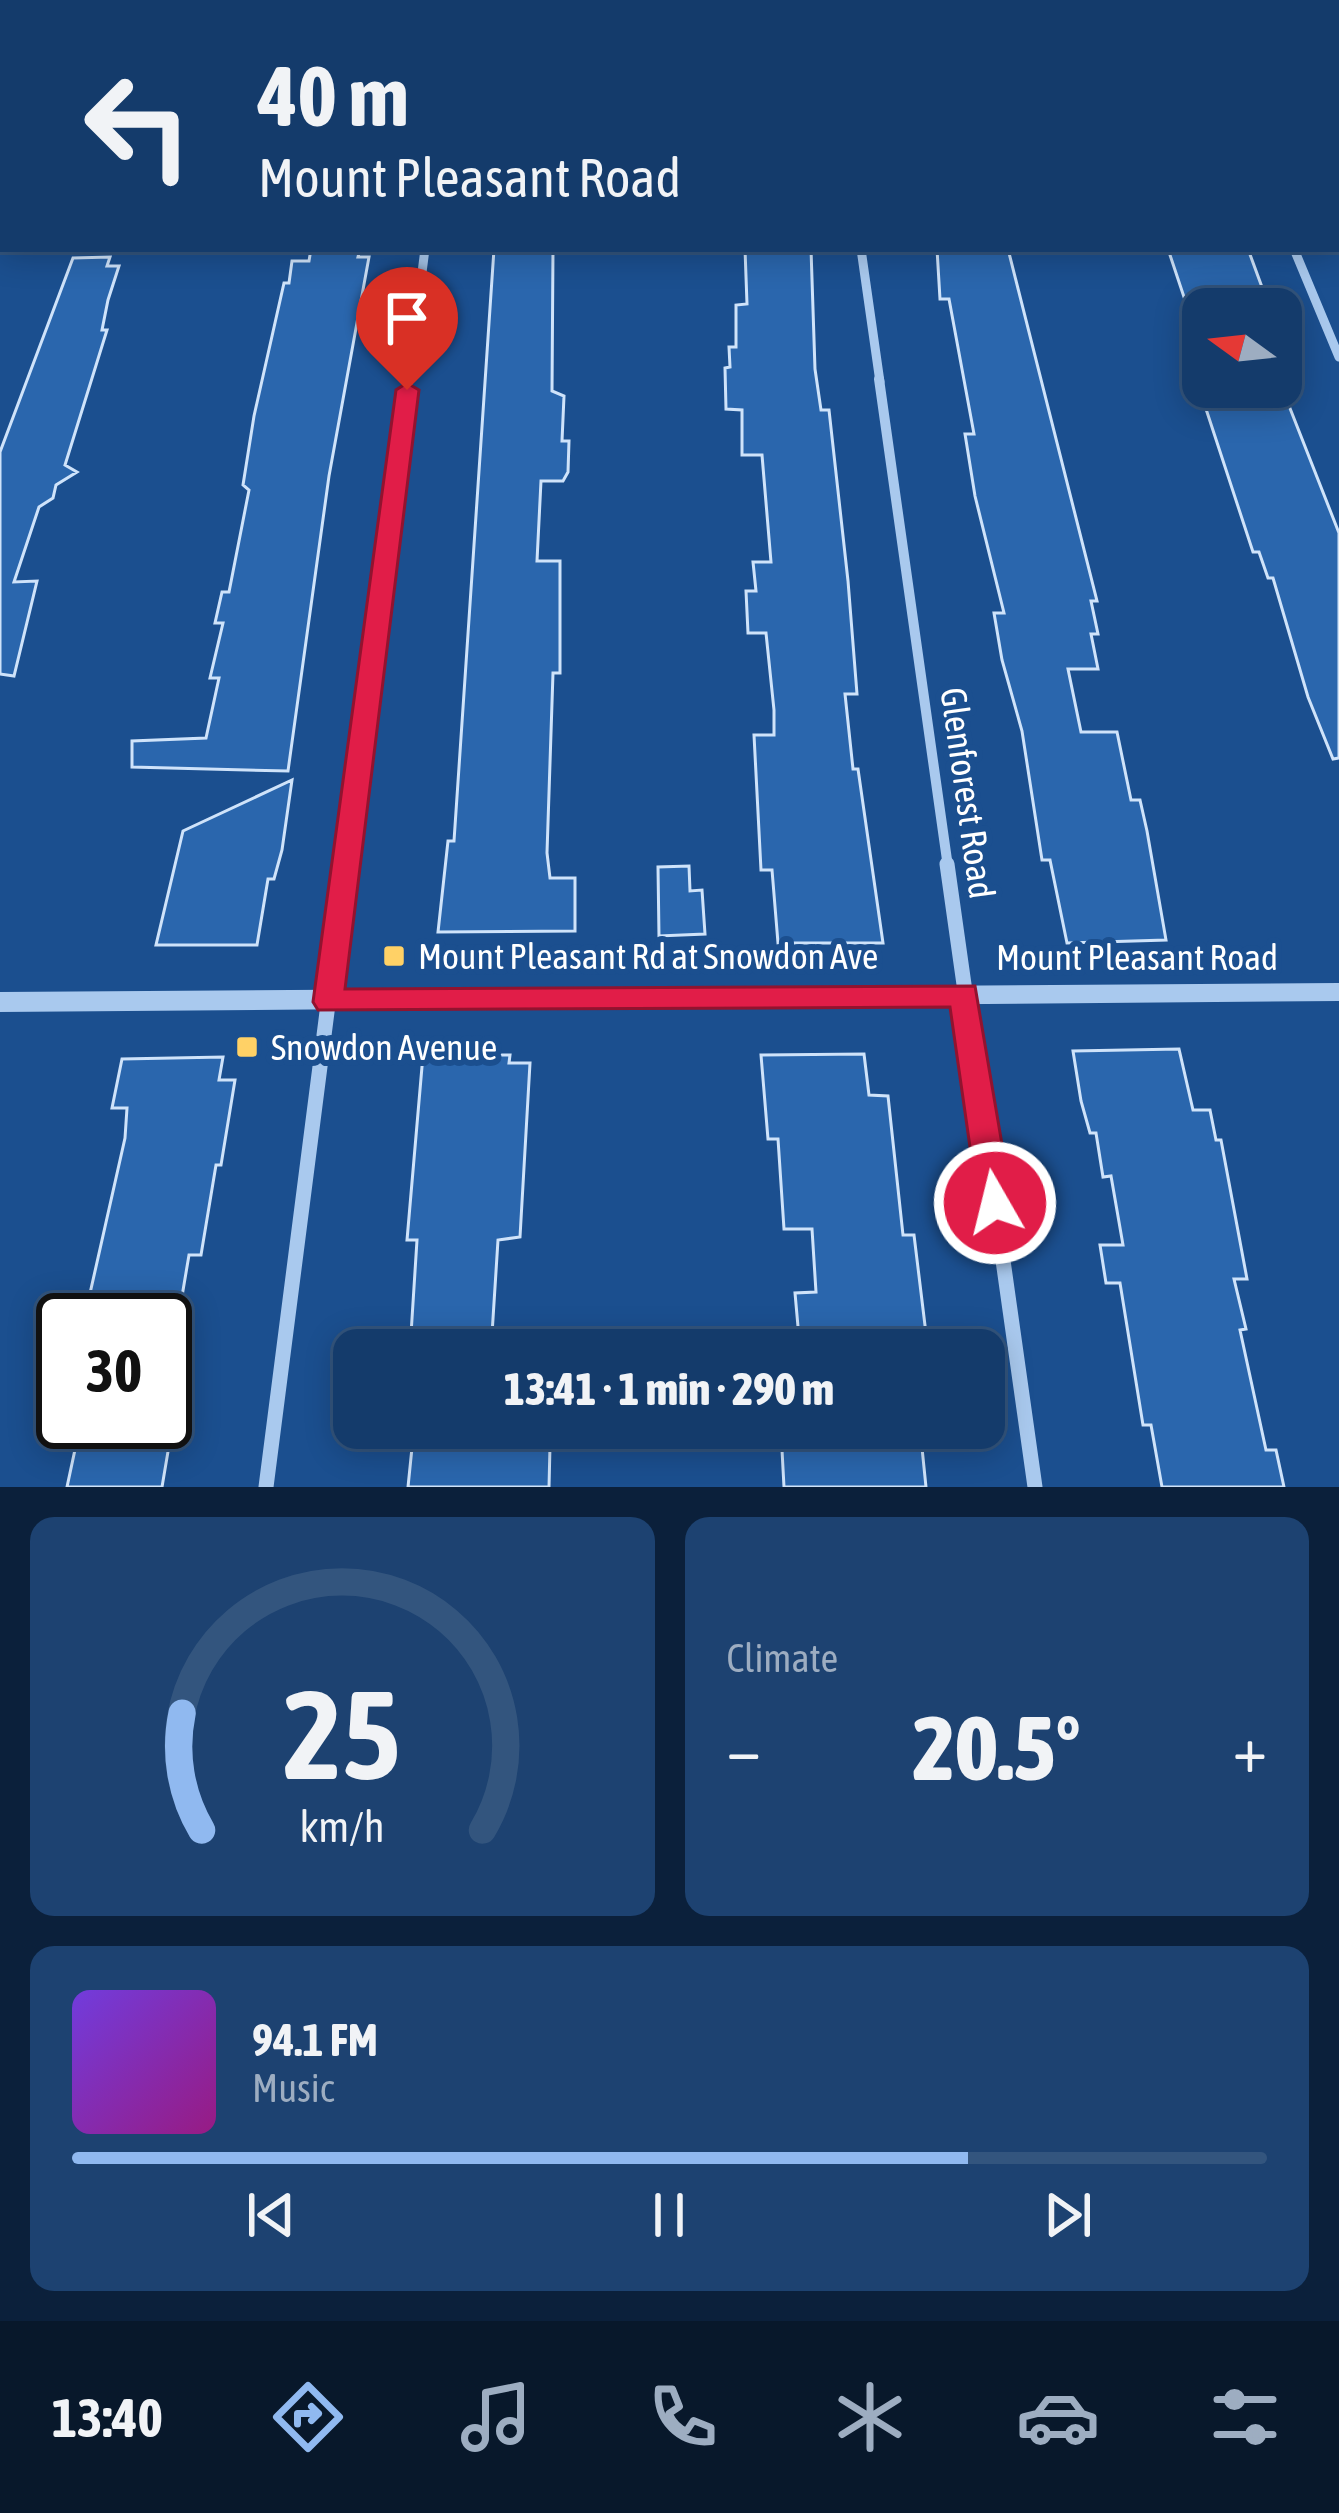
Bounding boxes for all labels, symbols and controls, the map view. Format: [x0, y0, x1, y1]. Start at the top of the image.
icon: left [60, 48, 216, 204]
text: 40 m [258, 48, 409, 144]
text: Mount Pleasant Road [258, 147, 681, 208]
pin [356, 267, 458, 390]
icon: arrive [374, 285, 440, 351]
north arrow [1182, 288, 1302, 408]
map controls [1182, 288, 1302, 408]
street label: Glenforest Road [932, 685, 1004, 901]
place label: Mount Pleasant Rd at Snowdon Ave [418, 935, 878, 977]
street label: Mount Pleasant Road [996, 936, 1278, 978]
marker: Mount Pleasant Rd at Snowdon Ave [381, 943, 407, 969]
place label: Snowdon Avenue [271, 1026, 497, 1068]
marker: Snowdon Avenue [234, 1034, 260, 1060]
position arrow [932, 1140, 1058, 1266]
speed limit sign: 30 [36, 1293, 192, 1449]
text: 13:41 · 1 min · 290 m [504, 1363, 834, 1415]
text: Climate [727, 1636, 838, 1680]
text: 25 [284, 1662, 401, 1805]
text: 20.5° [913, 1696, 1081, 1799]
text: − [727, 1710, 761, 1786]
text: + [1233, 1710, 1267, 1786]
text: km/h [300, 1801, 385, 1850]
text: 94.1 FM [252, 2014, 378, 2066]
text: Music [252, 2066, 334, 2110]
icon: previous [238, 2182, 304, 2248]
icon: pause [636, 2182, 702, 2248]
icon: next [1035, 2182, 1101, 2248]
icon: directions [266, 2375, 350, 2459]
icon: music [454, 2375, 538, 2459]
icon: phone [641, 2375, 725, 2459]
icon: climate [828, 2375, 912, 2459]
icon: car [1016, 2375, 1100, 2459]
icon: filters [1203, 2375, 1287, 2459]
text: 13:40 [52, 2387, 163, 2448]

